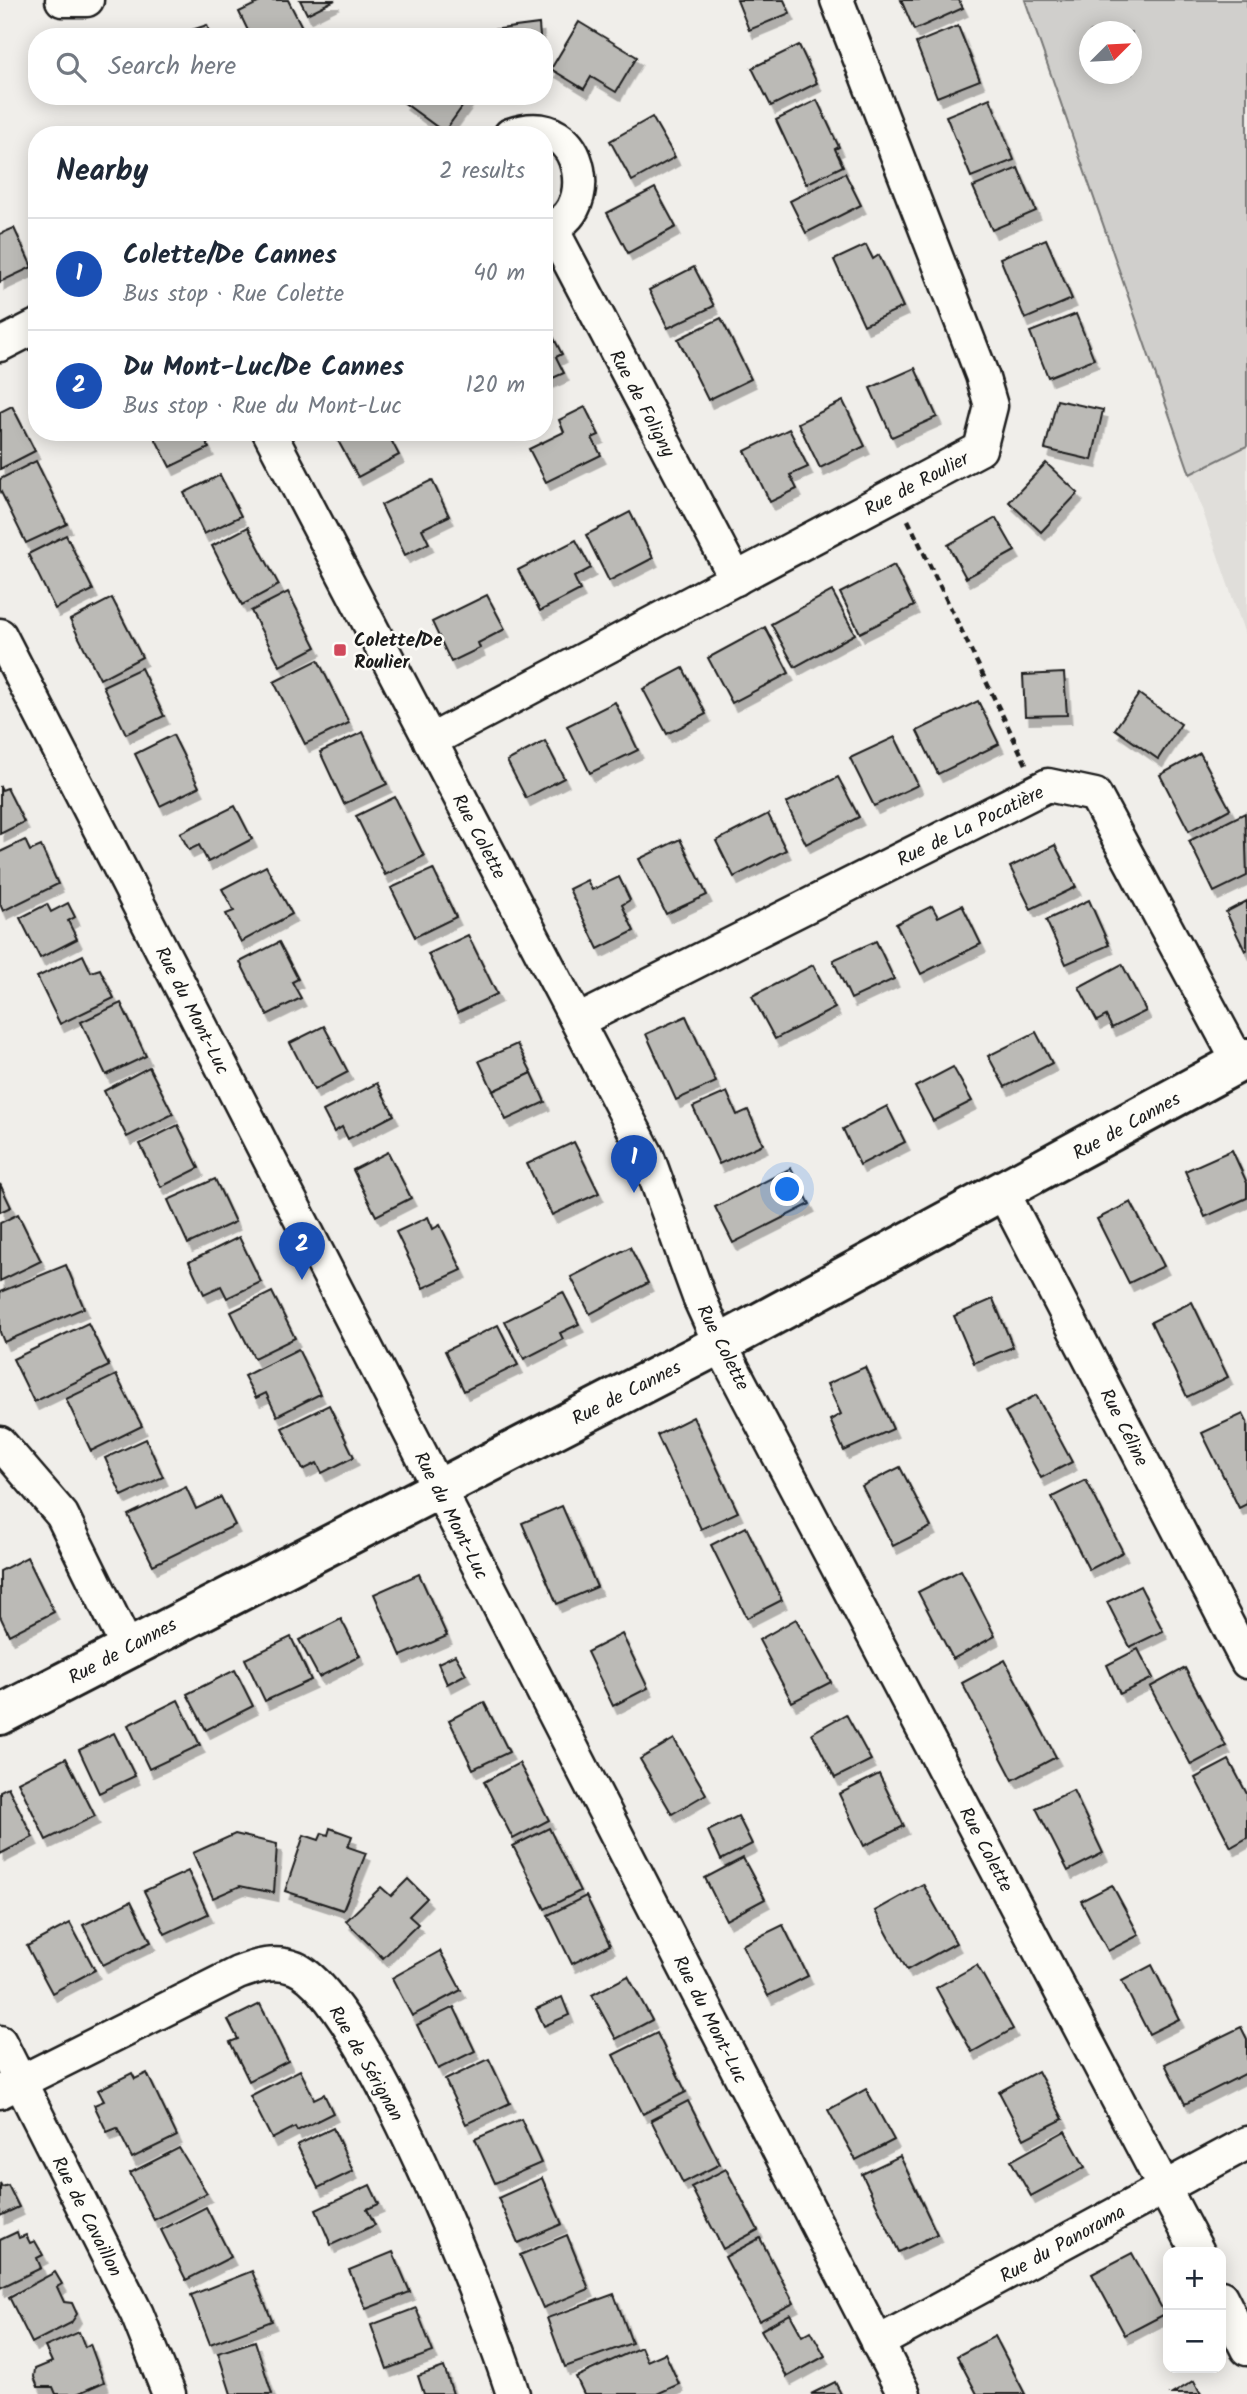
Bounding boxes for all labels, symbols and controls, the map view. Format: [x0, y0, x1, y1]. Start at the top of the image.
north arrow [1079, 21, 1142, 84]
search box [28, 28, 553, 105]
text: Search here [108, 46, 236, 88]
icon: search [52, 48, 90, 86]
text: Nearby [56, 148, 148, 196]
text: 2 results [439, 154, 525, 190]
text: Colette/De Cannes [123, 235, 337, 277]
text: 1 [76, 256, 82, 292]
text: 40 m [473, 256, 525, 292]
text: Bus stop · Rue Colette [123, 277, 344, 313]
street label: Rue de Foligny [600, 345, 683, 464]
text: Du Mont-Luc/De Cannes [123, 347, 404, 389]
text: 2 [72, 368, 86, 404]
text: 120 m [465, 368, 525, 404]
text: Bus stop · Rue du Mont-Luc [123, 389, 402, 425]
street label: Rue de Roulier [859, 444, 976, 525]
place label: Colette/De Roulier [354, 626, 442, 678]
marker: Colette/De Roulier [332, 642, 348, 658]
street label: Rue de La Pocatière [892, 778, 1050, 875]
street label: Rue Colette [443, 789, 513, 885]
street label: Rue du Mont-Luc [146, 942, 236, 1080]
street label: Rue de Cannes [1068, 1085, 1186, 1169]
pin: 1 [611, 1135, 657, 1193]
your location [770, 1172, 804, 1206]
pin: 2 [279, 1222, 325, 1280]
street label: Rue Colette [688, 1300, 757, 1396]
street label: Rue de Cannes [567, 1353, 687, 1434]
street label: Rue Céline [1091, 1384, 1156, 1473]
street label: Rue du Mont-Luc [405, 1447, 495, 1585]
street label: Rue de Cannes [63, 1611, 183, 1693]
street label: Rue Colette [950, 1802, 1020, 1898]
street label: Rue du Mont-Luc [664, 1951, 754, 2089]
street label: Rue de Sérignan [320, 2000, 411, 2128]
street label: Rue de Cavaillon [43, 2151, 130, 2282]
street label: Rue du Panorama [995, 2198, 1131, 2292]
map controls [1163, 2247, 1226, 2373]
button: + [1163, 2247, 1226, 2310]
button: − [1163, 2310, 1226, 2373]

